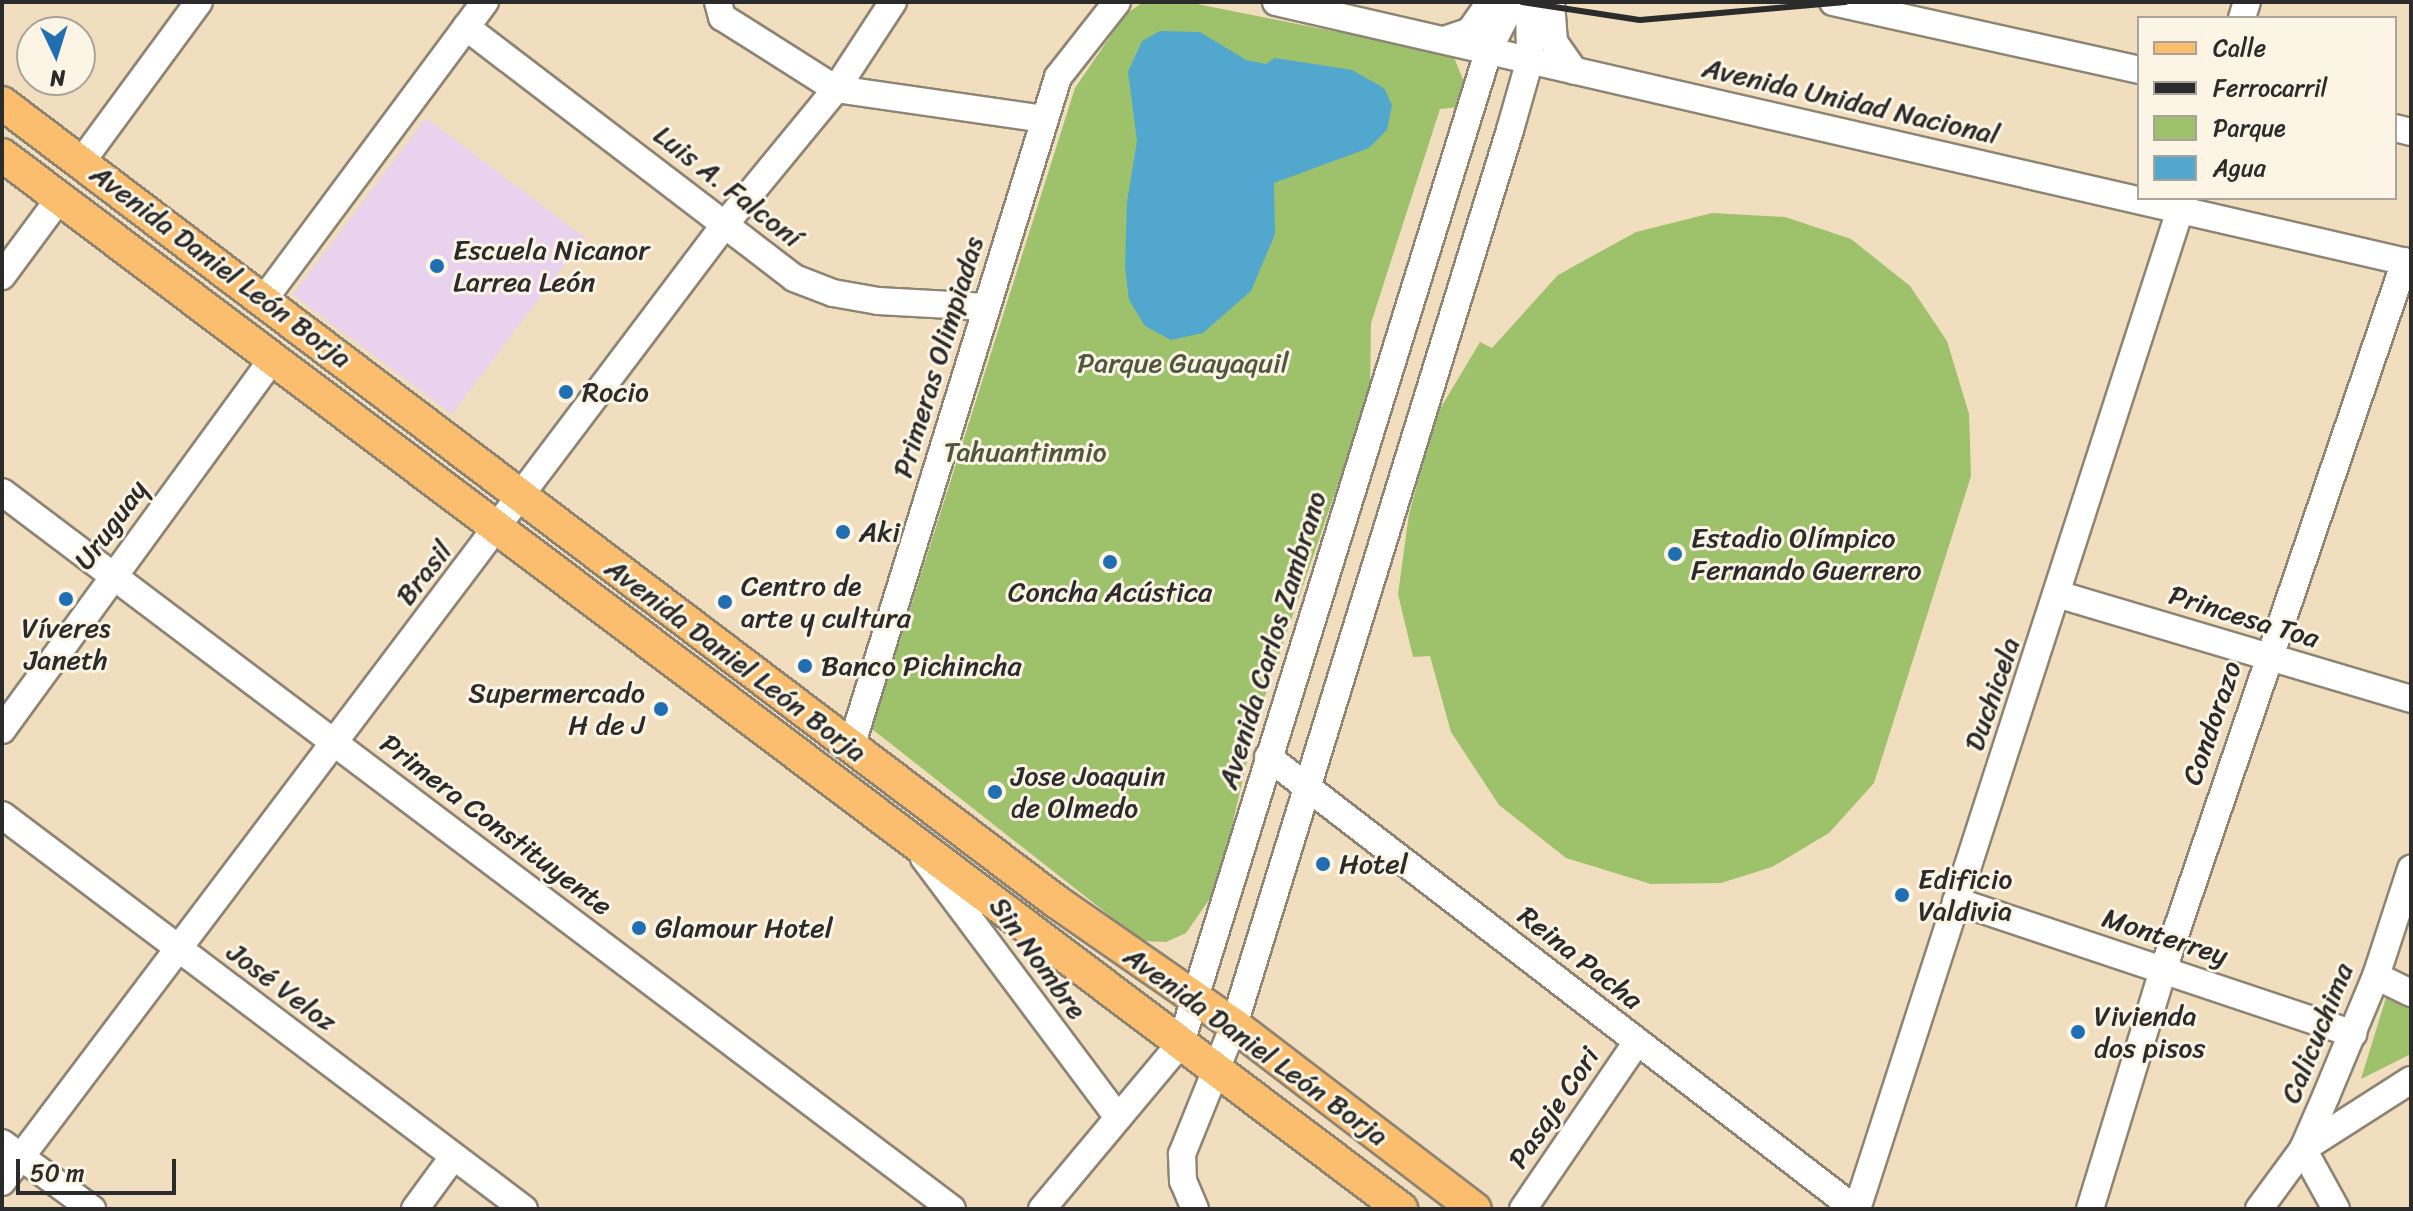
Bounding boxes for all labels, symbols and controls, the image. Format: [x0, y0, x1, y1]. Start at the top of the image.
north arrow [16, 16, 96, 96]
legend [2137, 16, 2397, 200]
text: Calle [2213, 27, 2266, 69]
street label: Avenida Unidad Nacional [1700, 51, 2002, 151]
text: N [49, 58, 67, 98]
text: Ferrocarril [2213, 67, 2327, 109]
text: Parque [2213, 107, 2286, 149]
street label: Luis A. Falconí [647, 118, 809, 254]
text: Agua [2213, 147, 2266, 189]
street label: Avenida Daniel León Borja [84, 157, 358, 375]
street label: Primeras Olimpiadas [885, 232, 991, 482]
place label: Escuela Nicanor Larrea León [453, 233, 650, 299]
marker: Escuela Nicanor Larrea León [428, 257, 446, 275]
park label: Parque Guayaquil [1077, 346, 1289, 380]
place label: Rocio [582, 375, 649, 409]
marker: Rocio [557, 383, 575, 401]
park label: Tahuantinmio [943, 435, 1107, 469]
street label: Uruguay [67, 474, 155, 576]
street label: Avenida Carlos Zambrano [1211, 487, 1333, 793]
place label: Aki [859, 515, 900, 549]
place label: Estadio Olímpico Fernando Guerrero [1691, 521, 1921, 587]
marker: Aki [834, 523, 852, 541]
street label: Brasil [389, 534, 459, 612]
marker: Estadio Olímpico Fernando Guerrero [1666, 545, 1684, 563]
street label: Avenida Daniel León Borja [599, 551, 873, 769]
marker: Concha Acústica [1101, 553, 1119, 571]
place label: Centro de arte y cultura [741, 569, 911, 635]
place label: Concha Acústica [1008, 575, 1212, 609]
street label: Princesa Toa [2165, 578, 2323, 656]
marker: Víveres Janeth [57, 590, 75, 608]
marker: Centro de arte y cultura [716, 593, 734, 611]
place label: Víveres Janeth [21, 611, 111, 677]
street label: Duchicela [1957, 633, 2027, 755]
place label: Banco Pichincha [821, 649, 1022, 683]
marker: Banco Pichincha [796, 657, 814, 675]
street label: Condorazo [2175, 657, 2249, 789]
place label: Supermercado H de J [468, 676, 645, 742]
marker: Supermercado H de J [652, 700, 670, 718]
street label: Primera Constituyente [373, 727, 619, 923]
place label: Jose Joaquin de Olmedo [1011, 759, 1166, 825]
marker: Jose Joaquin de Olmedo [986, 783, 1004, 801]
place label: Hotel [1339, 847, 1408, 881]
marker: Hotel [1314, 855, 1332, 873]
place label: Edificio Valdivia [1918, 862, 2012, 928]
marker: Edificio Valdivia [1893, 886, 1911, 904]
street label: Sin Nombre [982, 890, 1094, 1026]
street label: Reina Pacha [1511, 899, 1649, 1017]
street label: Monterrey [2098, 901, 2232, 973]
place label: Glamour Hotel [655, 911, 833, 945]
marker: Glamour Hotel [630, 919, 648, 937]
street label: José Veloz [221, 936, 343, 1038]
street label: Avenida Daniel León Borja [1118, 939, 1394, 1153]
street label: Calicuchima [2274, 958, 2360, 1108]
place label: Vivienda dos pisos [2094, 999, 2204, 1065]
marker: Vivienda dos pisos [2069, 1023, 2087, 1041]
street label: Pasaje Cori [1501, 1041, 1607, 1175]
scale bar [20, 1143, 180, 1193]
text: 50 m [30, 1152, 85, 1194]

